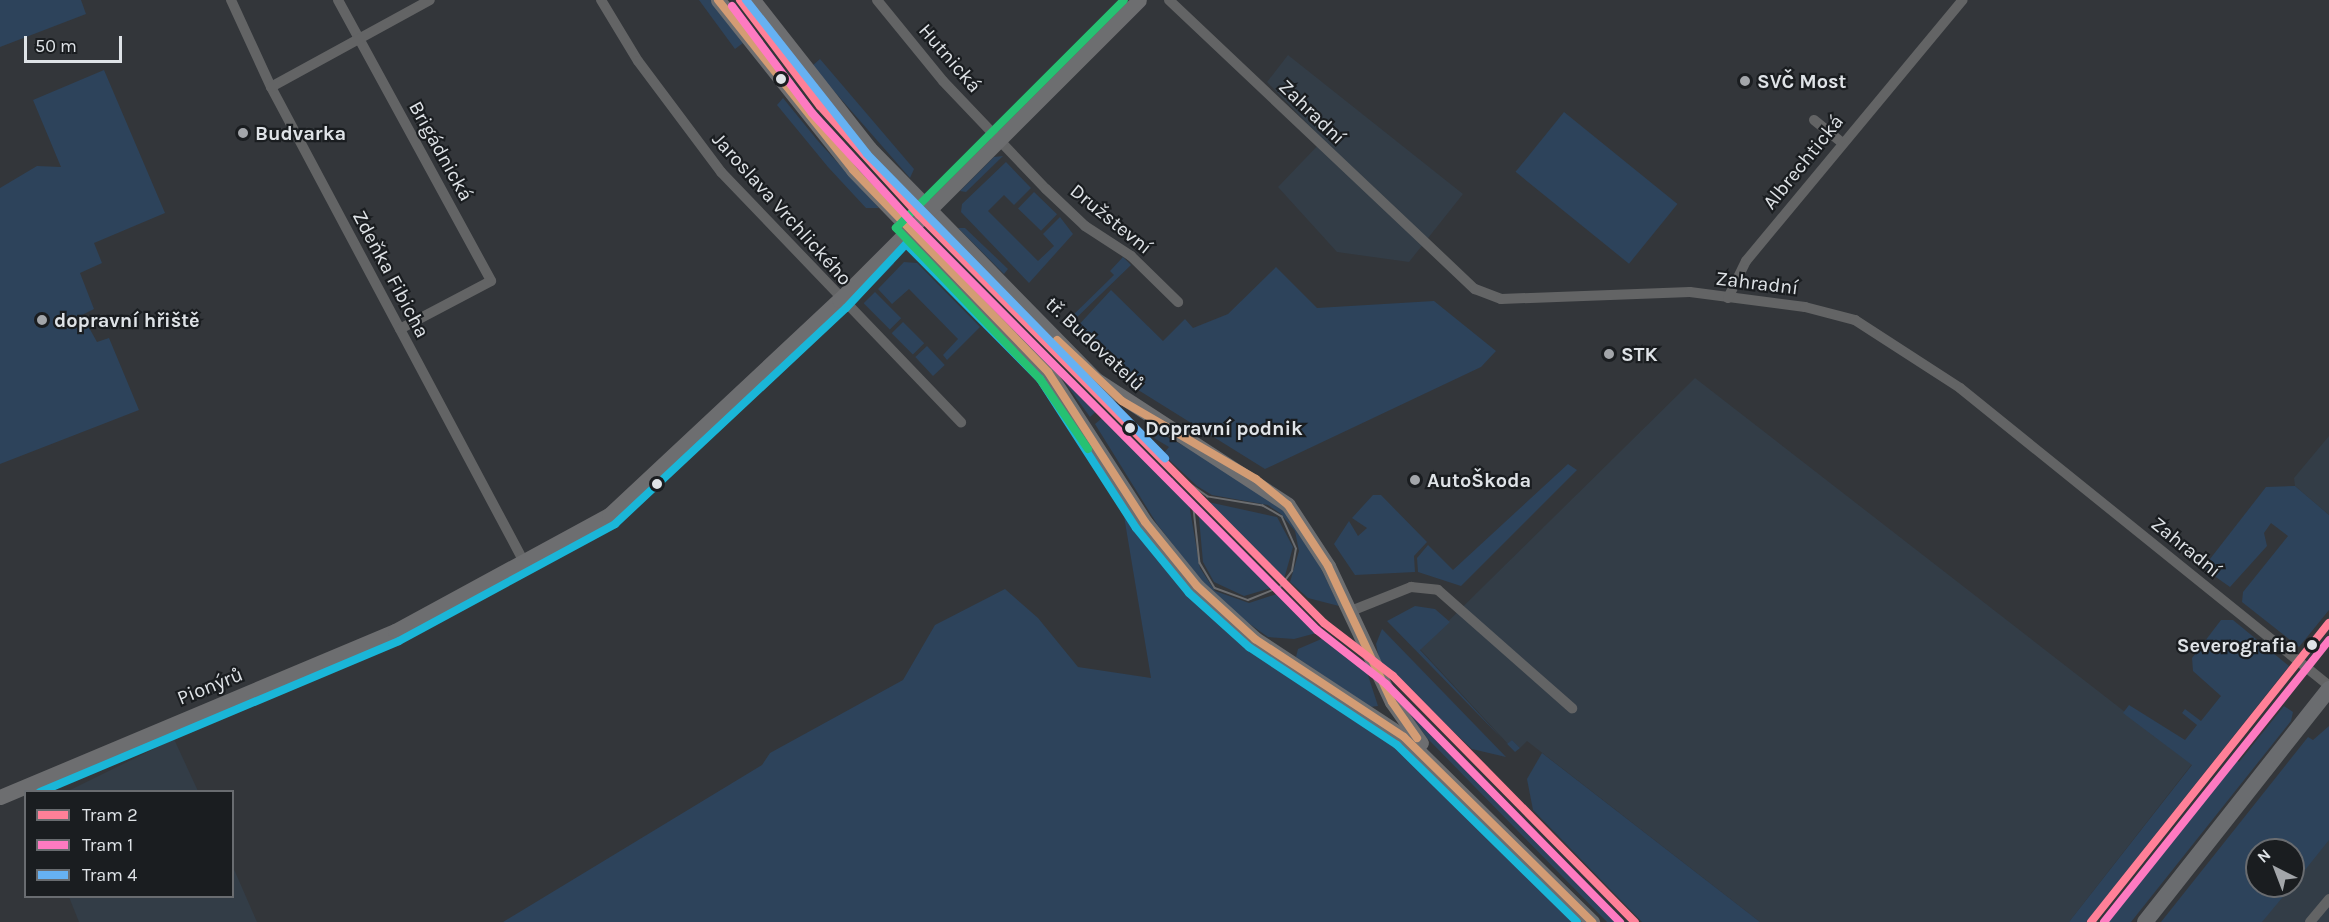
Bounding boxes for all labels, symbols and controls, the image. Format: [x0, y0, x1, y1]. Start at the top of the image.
street label: Hutnická [914, 19, 986, 97]
scale bar [27, 24, 124, 62]
text: 50 m [35, 35, 77, 57]
place label: SVČ Most [1757, 69, 1846, 93]
unlabelled marker [775, 73, 787, 85]
marker: SVČ Most [1738, 74, 1752, 88]
street label: Zahradní [1274, 75, 1350, 149]
street label: Brigádnická [404, 97, 478, 205]
street label: Albrechtická [1758, 110, 1848, 214]
place label: Budvarka [255, 121, 346, 145]
marker: Budvarka [236, 126, 250, 140]
street label: Jaroslava Vrchlického [707, 128, 857, 290]
street label: Družstevní [1065, 179, 1157, 259]
street label: Zdeňka Fibicha [347, 206, 435, 342]
street label: Zahradní [1714, 266, 1800, 300]
street label: tř. Budovatelů [1040, 292, 1150, 396]
place label: dopravní hřiště [54, 308, 200, 332]
marker: dopravní hřiště [35, 313, 49, 327]
place label: STK [1621, 342, 1657, 366]
marker: STK [1602, 347, 1616, 361]
place label: Dopravní podnik [1145, 416, 1303, 440]
marker: Dopravní podnik [1120, 418, 1140, 438]
place label: AutoŠkoda [1427, 468, 1531, 492]
marker: AutoŠkoda [1408, 473, 1422, 487]
unlabelled marker [651, 478, 663, 490]
street label: Zahradní [2146, 512, 2226, 582]
place label: Severografia [2177, 633, 2297, 657]
marker: Severografia [2302, 635, 2322, 655]
street label: Pionýrů [174, 662, 246, 710]
legend [24, 790, 234, 898]
text: Tram 2 [82, 804, 138, 826]
text: Tram 1 [82, 834, 133, 856]
north arrow [2245, 838, 2305, 898]
text: N [2253, 845, 2275, 867]
text: Tram 4 [82, 864, 137, 886]

